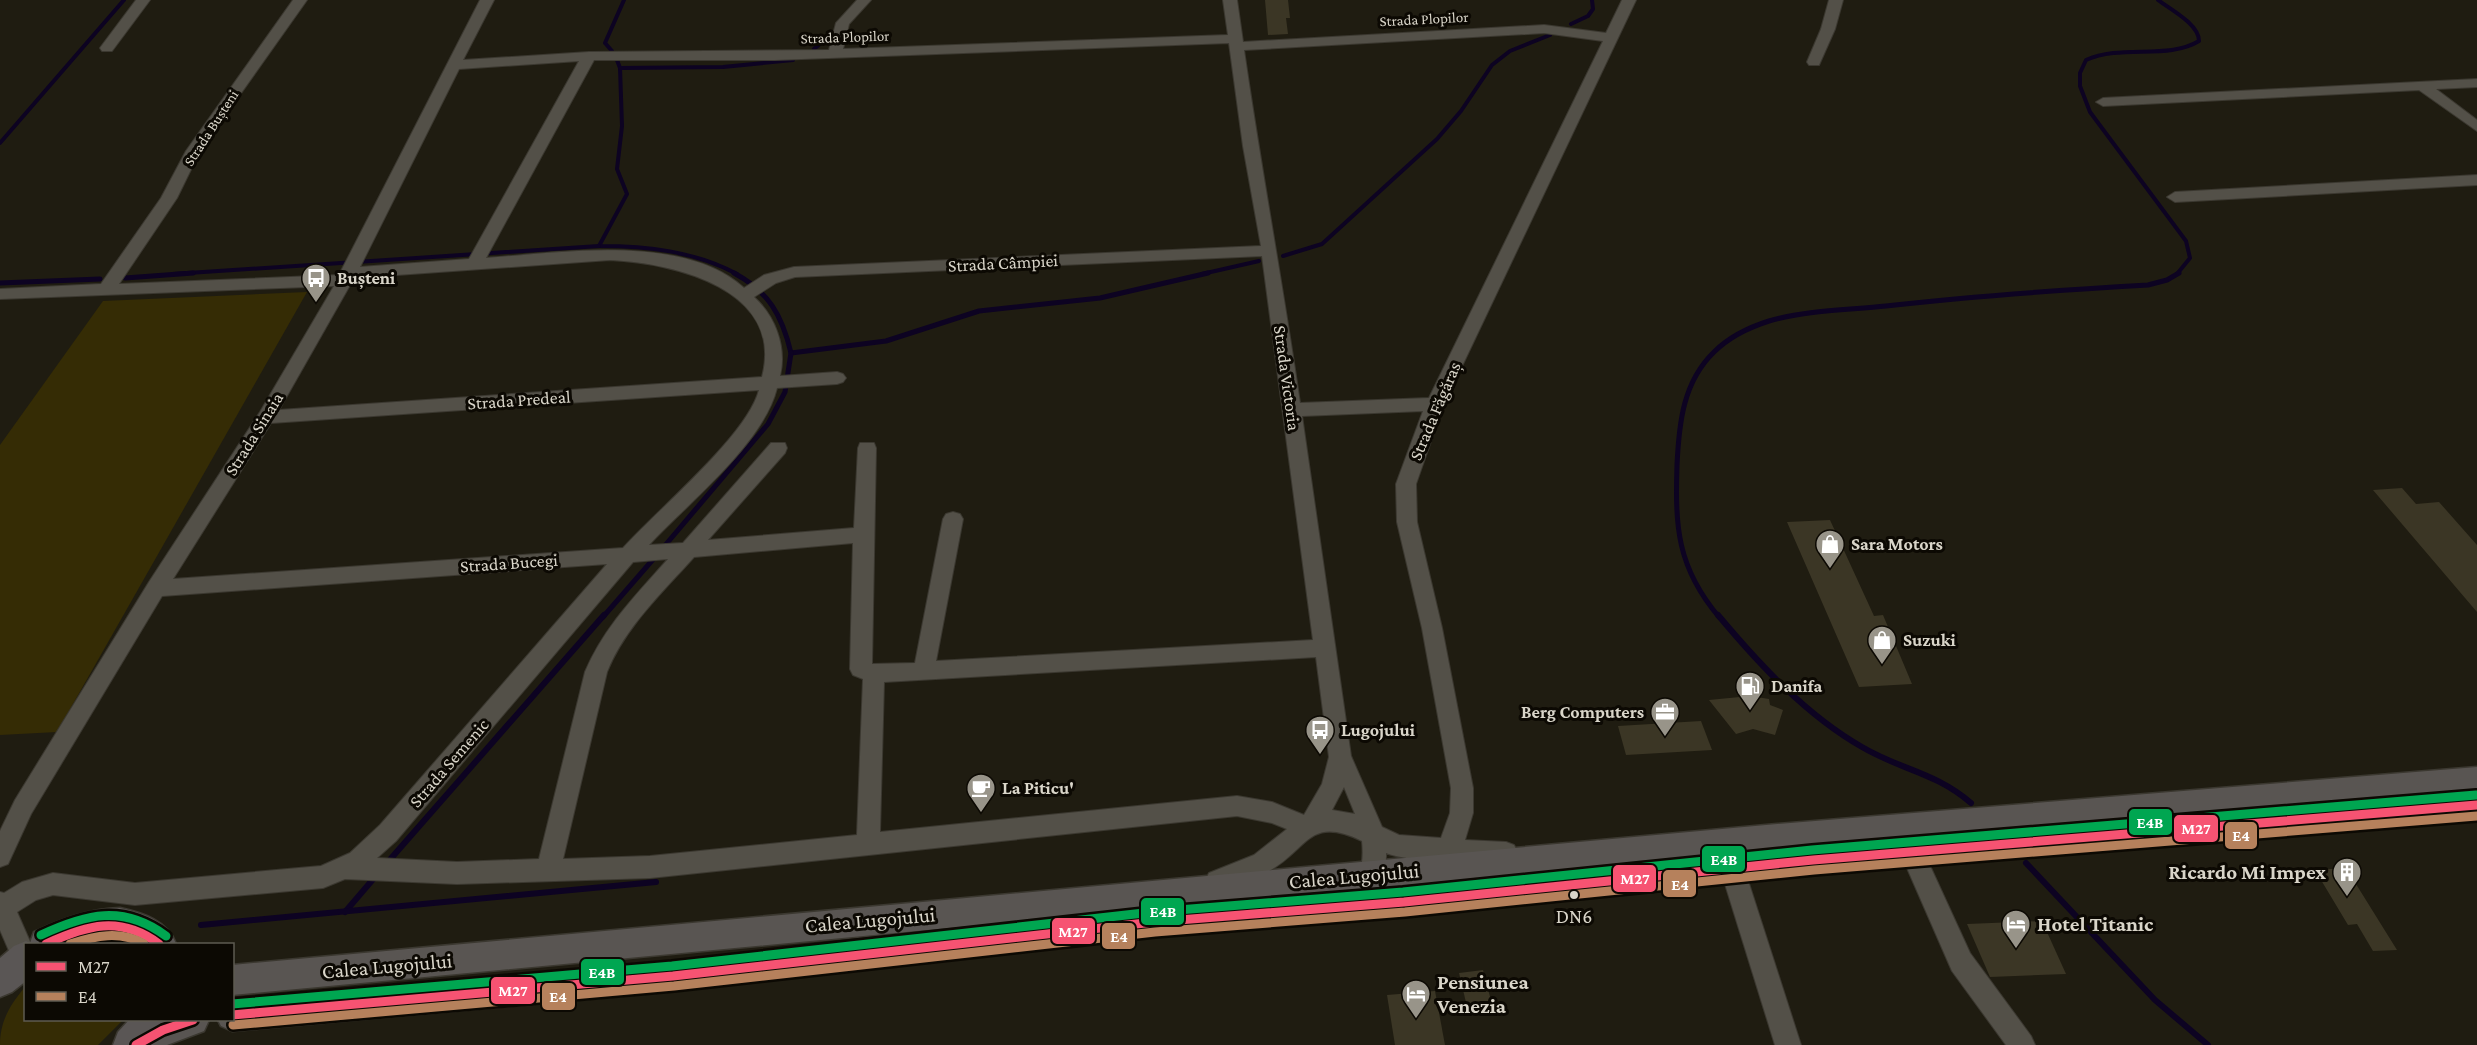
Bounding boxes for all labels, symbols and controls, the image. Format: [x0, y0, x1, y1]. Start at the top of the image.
street label: Strada Plopilor [1379, 9, 1470, 30]
street label: Strada Plopilor [800, 27, 890, 48]
street label: Strada Bușteni [181, 87, 243, 170]
street label: Strada Câmpiei [948, 250, 1059, 276]
bus stop icon: Bușteni [300, 262, 332, 304]
place label: Bușteni [337, 268, 396, 289]
street label: Strada Victoria [1270, 324, 1304, 432]
street label: Strada Făgăraș [1405, 359, 1467, 464]
street label: Strada Predeal [467, 386, 572, 414]
street label: Strada Sinaia [221, 389, 287, 479]
shop icon: Sara Motors [1814, 528, 1846, 570]
place label: Sara Motors [1851, 534, 1943, 554]
street label: Strada Bucegi [459, 550, 559, 576]
shop icon: Suzuki [1866, 624, 1898, 666]
place label: Suzuki [1903, 630, 1956, 650]
fuel station icon: Danifa [1734, 670, 1766, 712]
place label: Danifa [1771, 676, 1823, 696]
office icon: Berg Computers [1649, 696, 1681, 738]
place label: Berg Computers [1521, 702, 1644, 722]
street label: Strada Semenic [405, 714, 493, 811]
bus stop icon: Lugojului [1304, 714, 1336, 756]
place label: Lugojului [1341, 720, 1416, 741]
cafe icon: La Piticu' [965, 772, 997, 814]
place label: La Piticu' [1002, 778, 1074, 798]
line badge: E4B [2128, 808, 2173, 836]
text: E4B [2137, 814, 2163, 831]
line badge: M27 [2173, 814, 2219, 843]
text: M27 [2181, 820, 2211, 837]
line badge: E4 [2224, 821, 2258, 850]
text: E4 [2232, 827, 2250, 844]
line badge: E4B [1701, 845, 1746, 873]
text: E4B [1711, 851, 1737, 868]
building icon: Ricardo Mi Impex [2331, 856, 2363, 898]
street label: Calea Lugojului [1288, 858, 1421, 894]
place label: Ricardo Mi Impex [2168, 860, 2326, 884]
line badge: M27 [1612, 864, 1657, 893]
line badge: E4 [1662, 869, 1697, 898]
text: M27 [1620, 870, 1650, 887]
text: E4 [1671, 876, 1689, 893]
marker: DN6 [1568, 889, 1580, 901]
line badge: E4B [1140, 897, 1185, 926]
street label: Calea Lugojului [804, 902, 937, 938]
text: E4B [1150, 903, 1176, 920]
place label: DN6 [1556, 905, 1592, 927]
hotel icon: Hotel Titanic [2000, 908, 2032, 950]
place label: Hotel Titanic [2037, 912, 2154, 936]
line badge: M27 [1051, 917, 1096, 945]
line badge: E4 [1101, 922, 1136, 950]
text: M27 [1058, 923, 1088, 940]
text: E4 [1110, 928, 1128, 945]
legend [24, 943, 234, 1021]
street label: Calea Lugojului [321, 948, 454, 984]
text: M27 [78, 957, 110, 977]
line badge: E4B [580, 958, 625, 986]
text: E4B [589, 964, 615, 981]
place label: Pensiunea Venezia [1436, 970, 1529, 1018]
line badge: M27 [490, 976, 536, 1005]
hotel icon: Pensiunea Venezia [1400, 978, 1432, 1020]
text: M27 [498, 982, 528, 999]
line badge: E4 [541, 982, 576, 1011]
text: E4 [78, 987, 97, 1007]
text: E4 [549, 988, 567, 1005]

